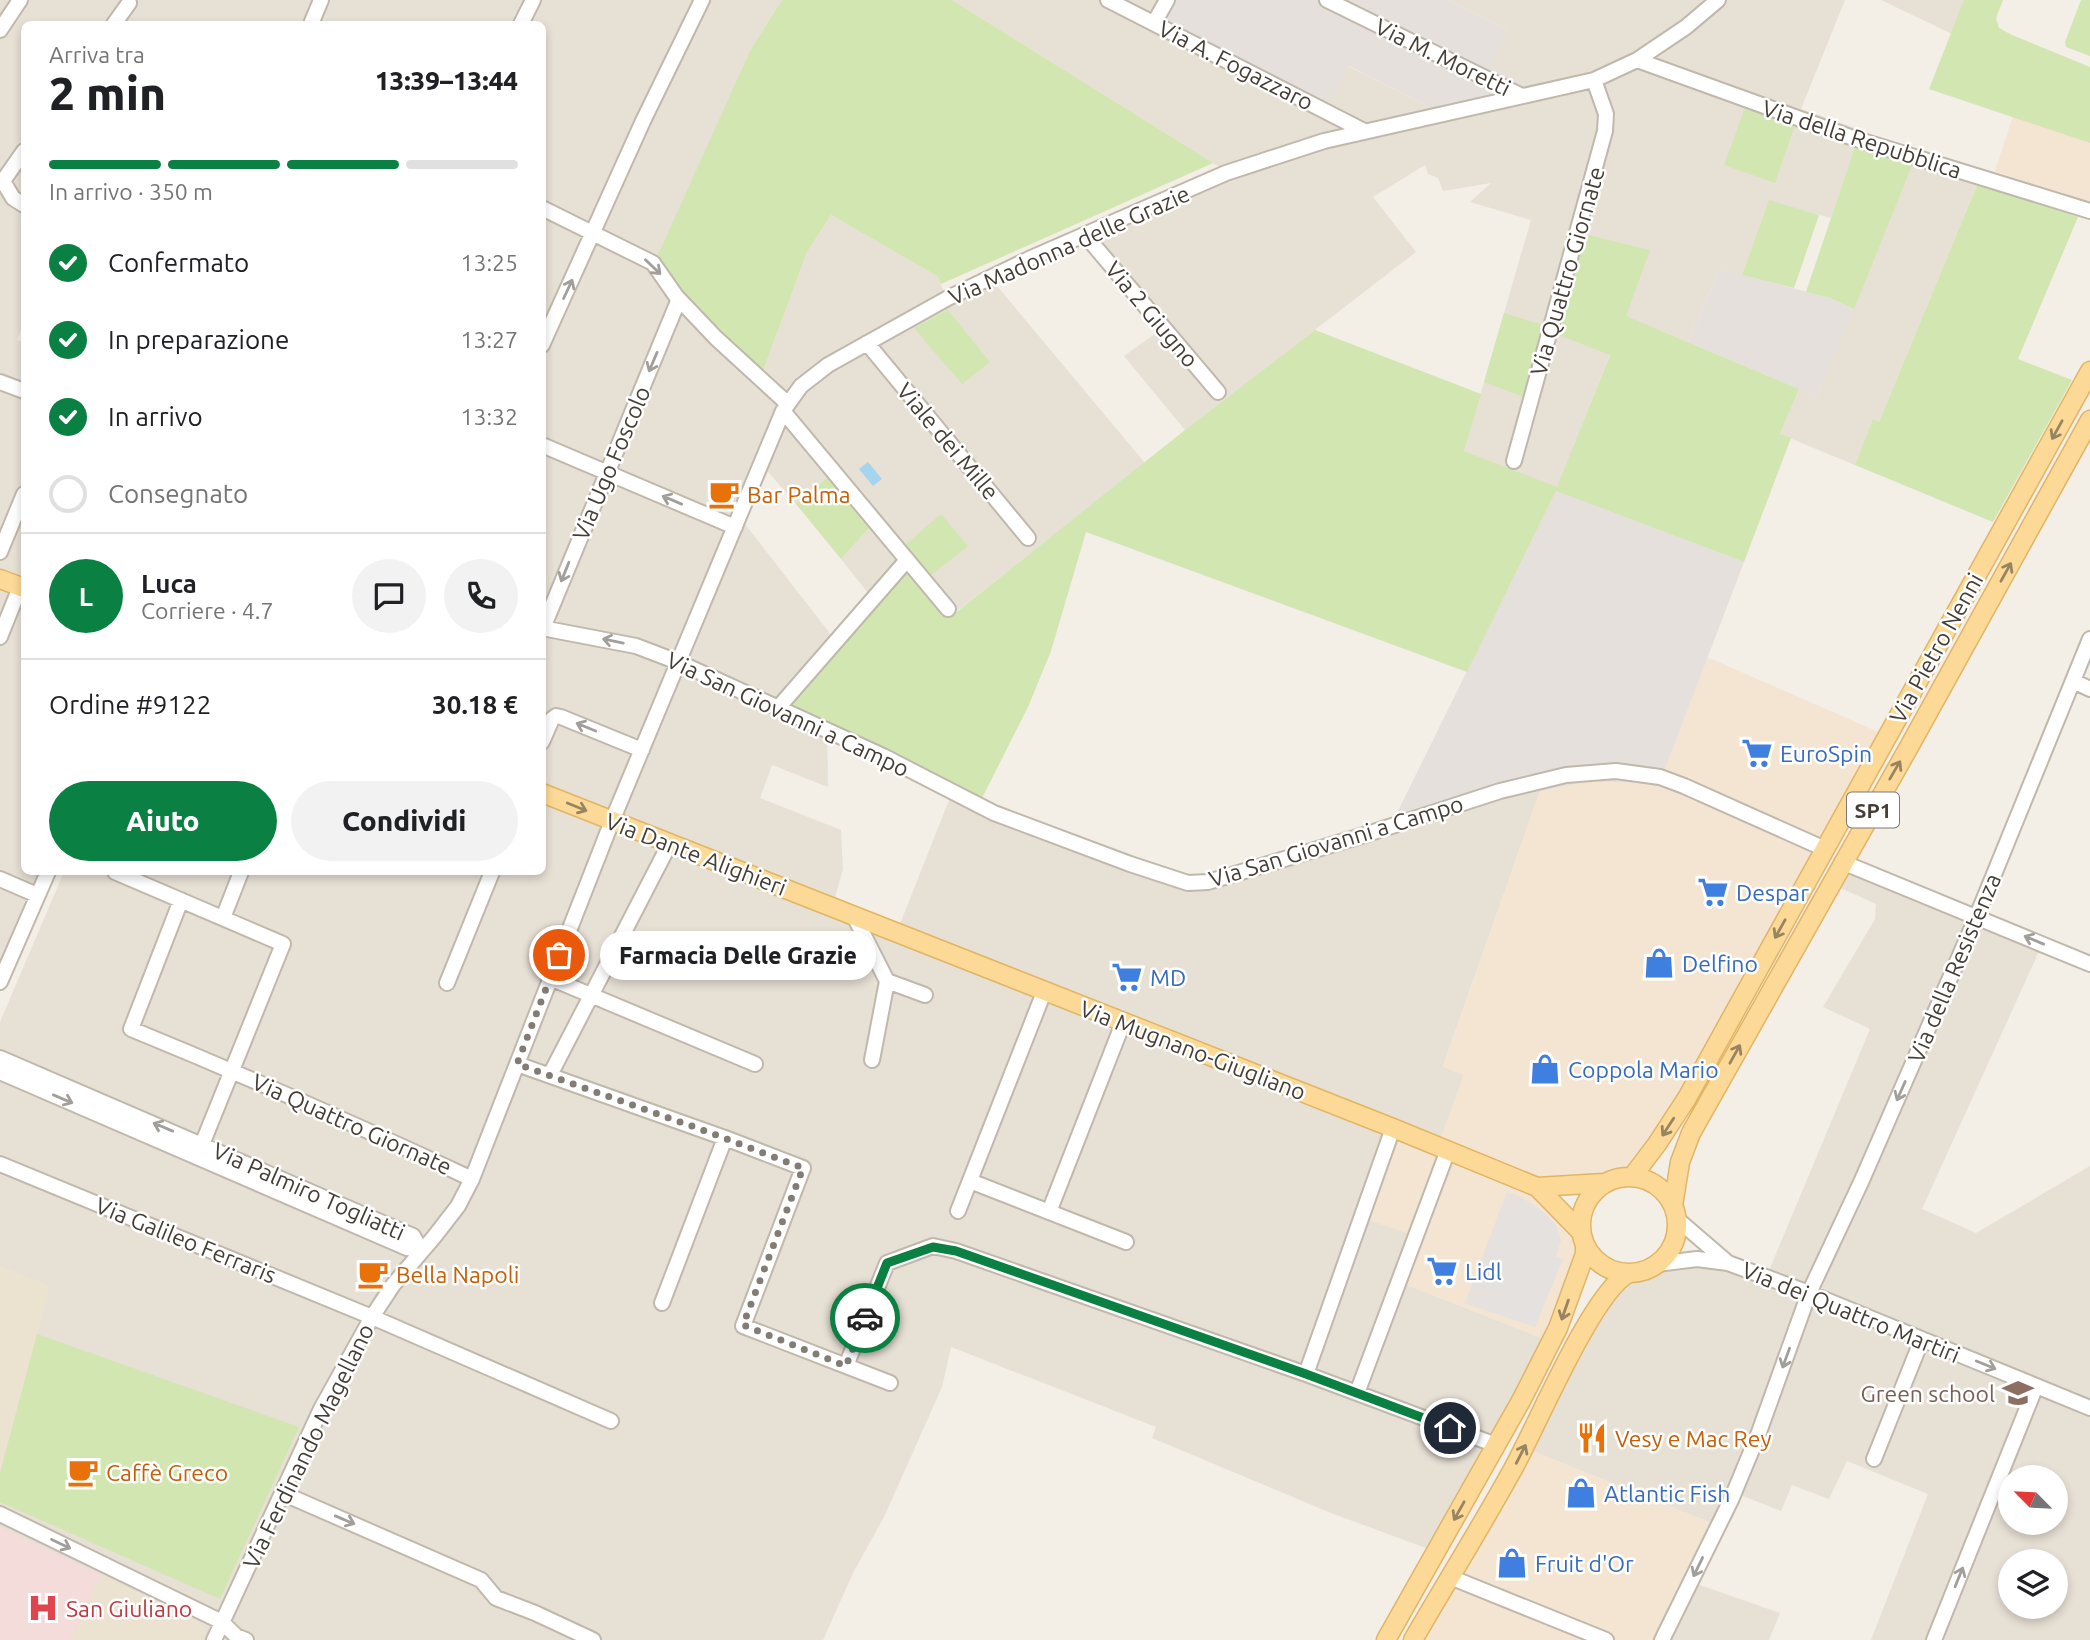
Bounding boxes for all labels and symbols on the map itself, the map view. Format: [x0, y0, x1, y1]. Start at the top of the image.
street label: Via M. Moretti [1371, 13, 1515, 101]
street label: Via A. Fogazzaro [1155, 15, 1317, 115]
street label: Via della Repubblica [1759, 95, 1965, 183]
street label: Via Quattro Giornate [1525, 164, 1609, 378]
street label: Via Madonna delle Grazie [945, 181, 1193, 309]
street label: Via 2 Giugno [1101, 256, 1203, 372]
one-way arrow [644, 258, 661, 275]
one-way arrow [562, 279, 575, 300]
one-way arrow [645, 351, 658, 373]
street label: Viale dei Mille [892, 378, 1004, 504]
street label: Via Ugo Foscolo [567, 382, 655, 544]
one-way arrow [2050, 420, 2064, 440]
cafe icon: Bar Palma [707, 477, 741, 511]
place label: Bar Palma [747, 482, 850, 507]
one-way arrow [662, 493, 683, 506]
one-way arrow [558, 561, 571, 583]
one-way arrow [2000, 562, 2013, 583]
street label: Via Pietro Nenni [1884, 569, 1988, 727]
one-way arrow [603, 633, 625, 646]
street label: Via San Giovanni a Campo [663, 647, 913, 781]
one-way arrow [575, 719, 597, 732]
supermarket icon: EuroSpin [1740, 736, 1774, 770]
place label: EuroSpin [1780, 741, 1872, 766]
one-way arrow [1888, 761, 1902, 781]
street label: Via San Giovanni a Campo [1206, 790, 1466, 892]
road number: SP1 [1847, 792, 1899, 828]
one-way arrow [566, 801, 588, 814]
street label: Via Dante Alighieri [602, 808, 790, 900]
street label: Via della Resistenza [1903, 870, 2005, 1066]
supermarket icon: Despar [1696, 875, 1730, 909]
place label: Despar [1736, 880, 1809, 905]
one-way arrow [1773, 919, 1787, 939]
pin [529, 925, 589, 985]
callout: Farmacia Delle Grazie [601, 930, 878, 979]
one-way arrow [2023, 933, 2045, 946]
shop icon: Delfino [1642, 946, 1676, 980]
place label: Delfino [1682, 951, 1758, 976]
supermarket icon: MD [1110, 960, 1144, 994]
place label: MD [1150, 965, 1186, 990]
street label: Via Mugnano-Giugliano [1077, 995, 1309, 1105]
one-way arrow [1729, 1044, 1742, 1065]
shop icon: Coppola Mario [1528, 1052, 1562, 1086]
place label: Coppola Mario [1568, 1057, 1719, 1082]
street label: Via Quattro Giornate [248, 1069, 456, 1179]
one-way arrow [1894, 1080, 1907, 1101]
one-way arrow [51, 1093, 73, 1106]
one-way arrow [1660, 1117, 1675, 1136]
one-way arrow [153, 1120, 175, 1133]
street label: Via Palmiro Togliatti [209, 1137, 409, 1245]
street label: Via Galileo Ferraris [92, 1192, 280, 1288]
supermarket icon: Lidl [1425, 1254, 1459, 1288]
cafe icon: Bella Napoli [356, 1257, 390, 1291]
street label: Via dei Quattro Martiri [1738, 1257, 1964, 1367]
place label: Lidl [1465, 1259, 1502, 1284]
place label: Bella Napoli [396, 1262, 519, 1287]
courier [830, 1283, 900, 1353]
one-way arrow [1558, 1299, 1570, 1321]
street label: Via Ferdinando Magellano [238, 1320, 378, 1572]
one-way arrow [1779, 1346, 1791, 1368]
one-way arrow [1974, 1360, 1996, 1373]
school or university icon: Green school [2001, 1376, 2035, 1410]
place label: Green school [1861, 1381, 1995, 1406]
pin [1420, 1398, 1480, 1458]
restaurant icon: Vesy e Mac Rey [1575, 1421, 1609, 1455]
place label: Vesy e Mac Rey [1615, 1426, 1772, 1451]
one-way arrow [1515, 1444, 1529, 1465]
cafe icon: Caffè Greco [66, 1455, 100, 1489]
place label: Caffè Greco [106, 1460, 228, 1485]
north arrow [1998, 1465, 2068, 1535]
shop icon: Atlantic Fish [1564, 1476, 1598, 1510]
place label: Atlantic Fish [1604, 1481, 1730, 1506]
one-way arrow [1452, 1501, 1466, 1521]
one-way arrow [333, 1515, 355, 1528]
one-way arrow [50, 1538, 71, 1552]
shop icon: Fruit d'Or [1495, 1546, 1529, 1580]
place label: Fruit d'Or [1535, 1551, 1634, 1576]
one-way arrow [1691, 1556, 1704, 1577]
one-way arrow [1954, 1566, 1967, 1588]
hospital icon: San Giuliano [26, 1591, 60, 1625]
place label: San Giuliano [66, 1596, 192, 1621]

